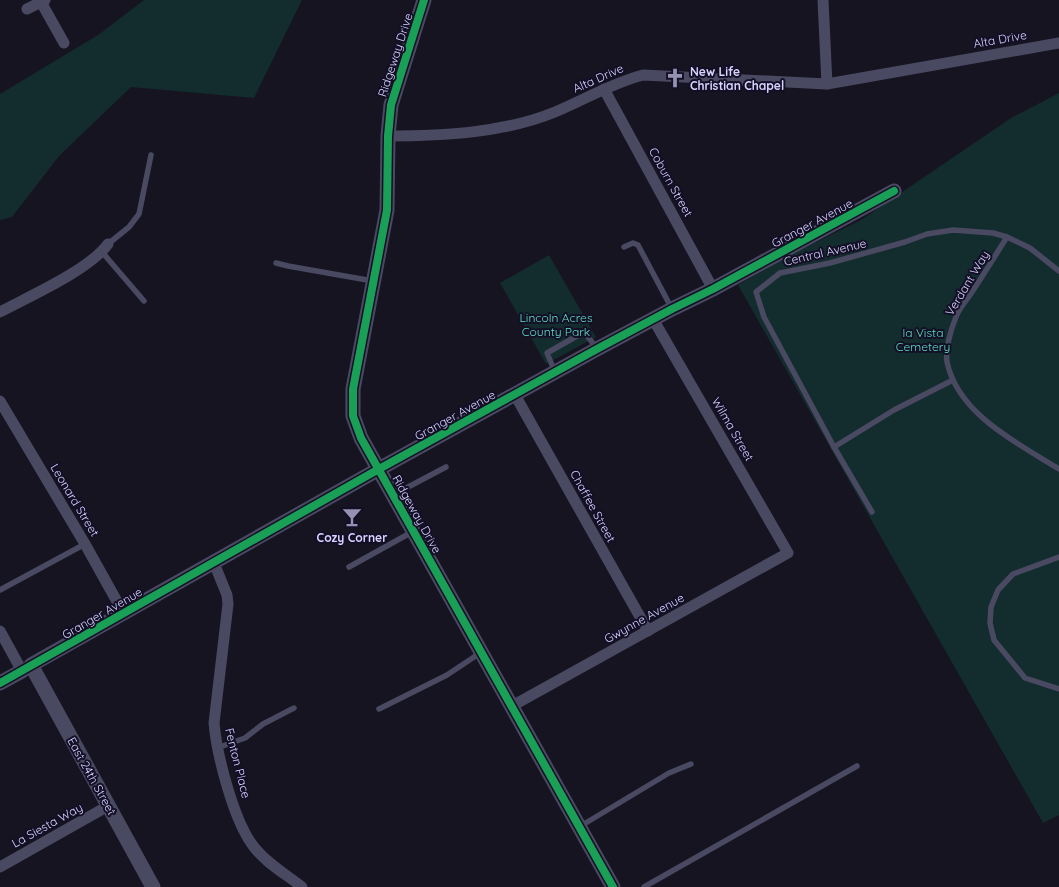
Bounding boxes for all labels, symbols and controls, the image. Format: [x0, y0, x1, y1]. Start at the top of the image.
street label: Ridgeway Drive [374, 11, 416, 99]
street label: Alta Drive [972, 27, 1028, 51]
street label: Alta Drive [570, 60, 626, 96]
place label: New Life Christian Chapel [690, 64, 784, 93]
church icon: New Life Christian Chapel [664, 67, 686, 89]
street label: Coburn Street [646, 145, 696, 219]
street label: Granger Avenue [769, 195, 855, 251]
street label: Central Avenue [782, 235, 868, 269]
street label: Verdant Way [942, 248, 992, 318]
park label: Lincoln Acres County Park [519, 310, 593, 339]
park label: la Vista Cemetery [896, 325, 950, 354]
street label: Granger Avenue [412, 387, 498, 443]
street label: Wilma Street [709, 394, 757, 464]
street label: Leonard Street [47, 461, 103, 539]
street label: Chaffee Street [567, 467, 619, 545]
street label: Ridgeway Drive [389, 472, 445, 556]
bar icon: Cozy Corner [341, 506, 363, 528]
place label: Cozy Corner [317, 530, 387, 545]
street label: Granger Avenue [59, 584, 145, 642]
street label: Gwynne Avenue [601, 590, 687, 646]
street label: Fenton Place [222, 726, 254, 800]
street label: East 24th Street [64, 734, 120, 818]
street label: La Siesta Way [9, 799, 85, 851]

